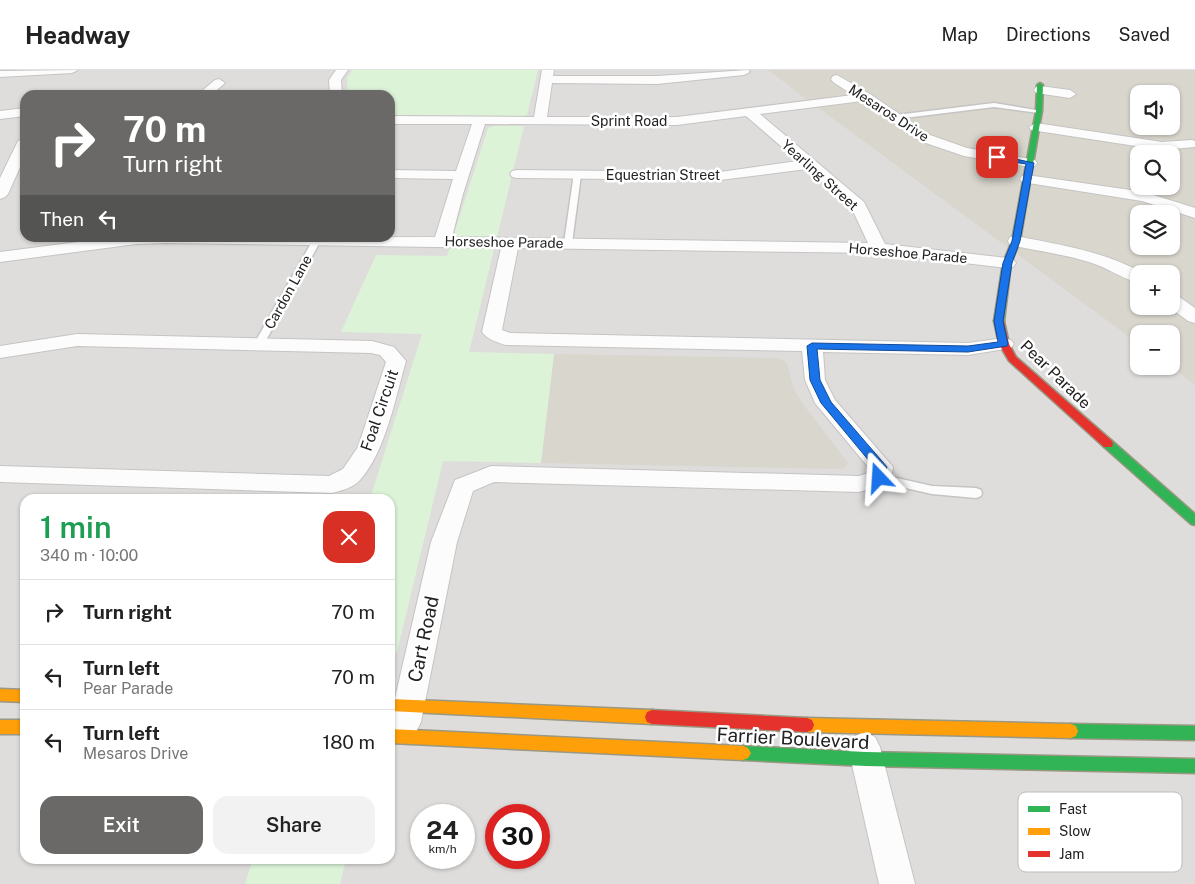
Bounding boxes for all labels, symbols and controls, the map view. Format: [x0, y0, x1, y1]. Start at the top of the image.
text: Headway [25, 21, 130, 49]
text: Map [941, 24, 978, 45]
text: Directions [1006, 24, 1091, 45]
text: Saved [1119, 24, 1170, 45]
street label: Mesaros Drive [846, 81, 932, 145]
map controls [1130, 85, 1180, 375]
button: sound [1130, 85, 1180, 135]
text: 70 m [123, 109, 206, 150]
icon: right [40, 110, 105, 175]
street label: Sprint Road [591, 113, 667, 129]
street label: Yearling Street [778, 136, 862, 214]
pin [976, 136, 1018, 178]
icon: arrive [983, 143, 1011, 171]
button: search [1130, 145, 1180, 195]
text: Turn right [123, 151, 223, 177]
street label: Equestrian Street [606, 167, 720, 183]
icon: left [94, 205, 122, 233]
button: layers [1130, 205, 1180, 255]
text: Then [40, 208, 84, 230]
street label: Horseshoe Parade [444, 233, 564, 251]
street label: Horseshoe Parade [848, 240, 968, 266]
street label: Cardon Lane [261, 252, 315, 332]
button: + [1130, 265, 1180, 315]
button: − [1130, 325, 1180, 375]
street label: Pear Parade [1017, 336, 1095, 413]
street label: Foal Circuit [357, 367, 402, 454]
position arrow [852, 451, 904, 503]
text: 1 min [40, 509, 111, 545]
button: close [323, 511, 375, 563]
text: 340 m · 10:00 [40, 546, 138, 565]
street label: Cart Road [403, 594, 443, 684]
icon: right [40, 598, 68, 626]
text: Turn right [83, 601, 172, 623]
text: 70 m [331, 601, 375, 623]
text: Turn left [83, 657, 160, 679]
icon: left [40, 663, 68, 691]
text: 70 m [331, 666, 375, 688]
text: Pear Parade [83, 679, 173, 698]
text: Turn left [83, 722, 160, 744]
street label: Farrier Boulevard [716, 723, 870, 753]
icon: left [40, 728, 68, 756]
text: 180 m [322, 731, 375, 753]
text: Mesaros Drive [83, 744, 188, 763]
legend [1018, 792, 1182, 872]
button: Exit [40, 796, 203, 854]
button: Share [213, 796, 375, 854]
text: Fast [1059, 801, 1087, 817]
speed limit sign: 30 [485, 804, 550, 869]
text: 24 [426, 815, 459, 845]
text: Slow [1059, 823, 1091, 839]
text: km/h [428, 842, 457, 856]
text: Jam [1059, 846, 1084, 862]

